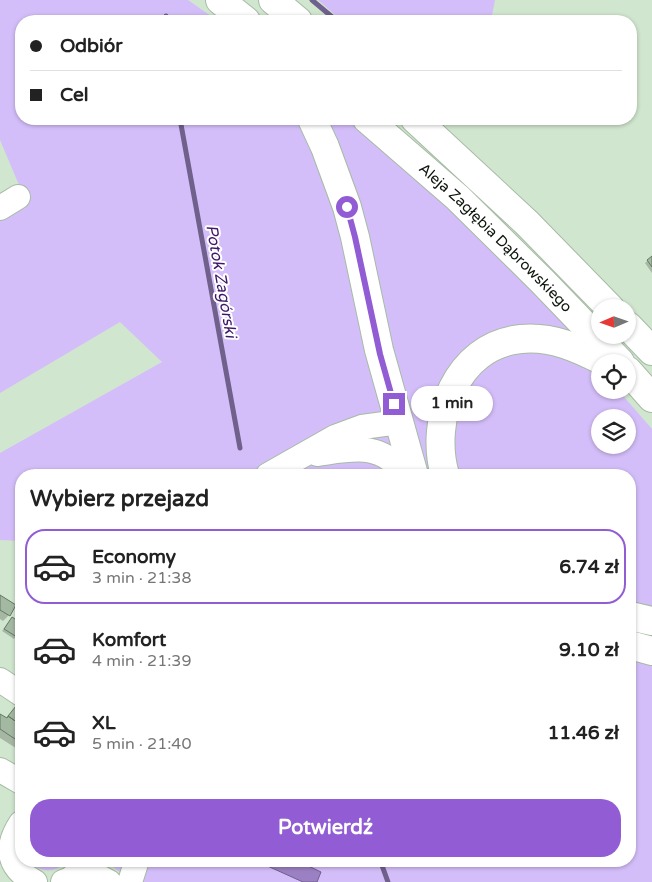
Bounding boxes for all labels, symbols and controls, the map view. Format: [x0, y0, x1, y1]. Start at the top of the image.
text: Odbiór [60, 35, 123, 57]
text: Cel [60, 84, 88, 106]
street label: Aleja Zagłębia Dąbrowskiego [415, 159, 576, 316]
route start [336, 196, 358, 218]
water label: Potok Zagórski [201, 223, 241, 341]
north arrow [591, 299, 636, 344]
map controls [591, 299, 636, 454]
button: locate [591, 354, 636, 399]
callout: 1 min [412, 386, 494, 422]
route end [383, 393, 405, 415]
text: 1 min [431, 393, 473, 413]
button: layers [591, 409, 636, 454]
text: Wybierz przejazd [30, 486, 209, 512]
icon: car [32, 544, 77, 589]
text: Economy [92, 546, 176, 568]
text: 6.74 zł [559, 556, 619, 578]
text: 3 min · 21:38 [92, 568, 191, 588]
icon: car [32, 627, 77, 672]
text: Komfort [92, 629, 166, 651]
text: 9.10 zł [559, 639, 619, 661]
text: 4 min · 21:39 [92, 651, 191, 671]
icon: car [32, 710, 77, 755]
text: XL [92, 712, 116, 734]
text: 11.46 zł [547, 722, 619, 744]
text: 5 min · 21:40 [92, 734, 191, 754]
button: Potwierdź [30, 799, 621, 857]

